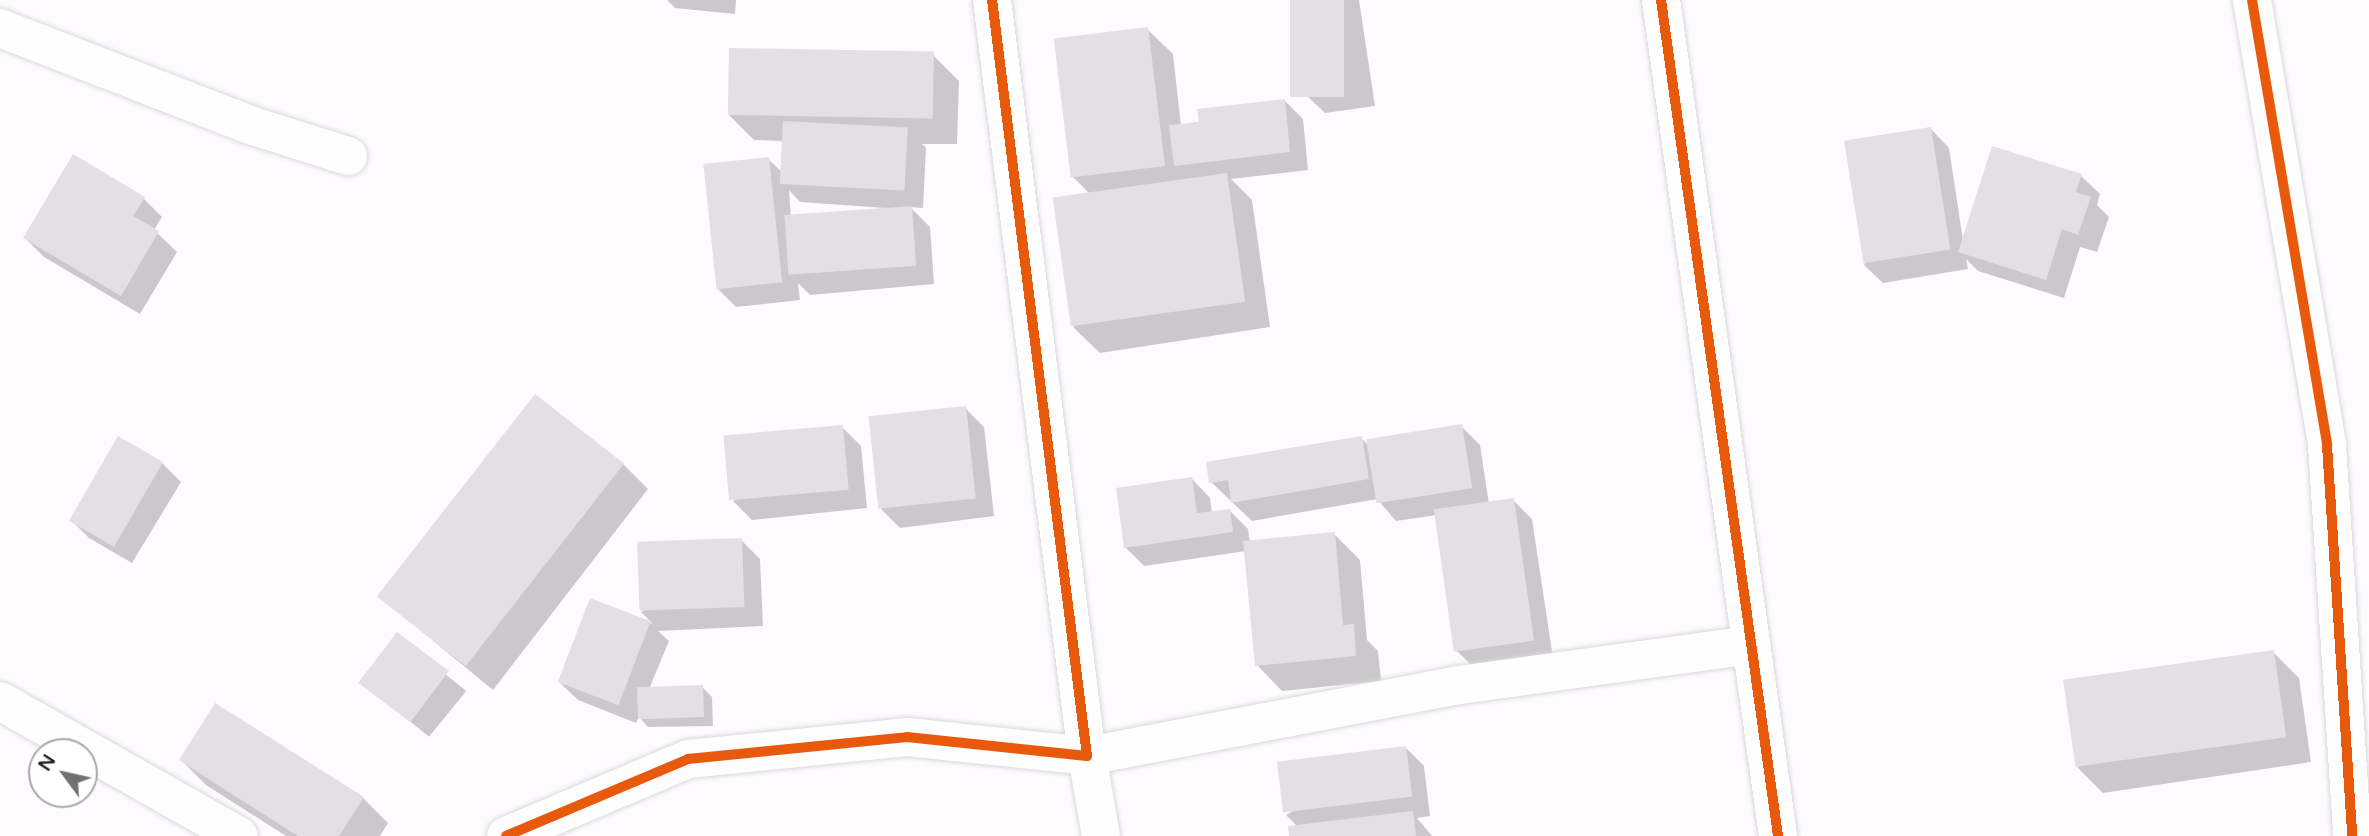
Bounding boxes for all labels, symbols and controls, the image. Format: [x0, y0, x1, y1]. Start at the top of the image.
north arrow [28, 738, 98, 808]
text: N [34, 750, 60, 775]

